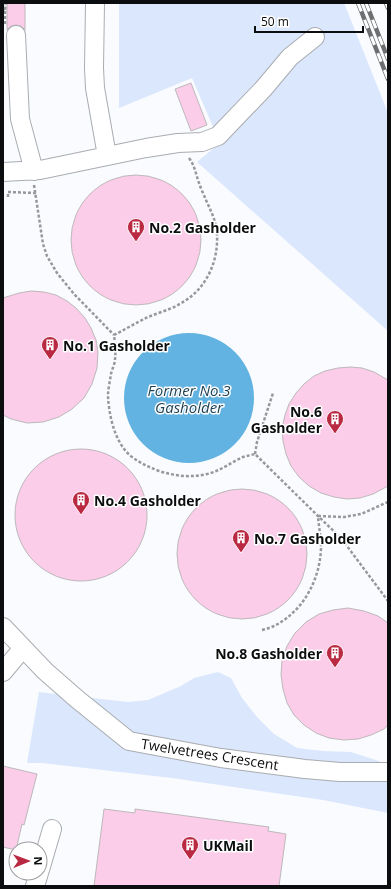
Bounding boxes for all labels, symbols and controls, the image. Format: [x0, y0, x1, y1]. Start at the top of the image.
scale bar [255, 8, 363, 34]
text: 50 m [261, 13, 289, 30]
building icon: No.2 Gasholder [126, 217, 146, 242]
place label: No.2 Gasholder [149, 218, 257, 237]
building icon: No.1 Gasholder [40, 335, 60, 360]
place label: No.1 Gasholder [63, 336, 171, 355]
water label: Former No.3 Gasholder [148, 380, 230, 417]
place label: No.6 Gasholder [251, 402, 323, 437]
building icon: No.6 Gasholder [325, 409, 345, 434]
building icon: No.4 Gasholder [71, 490, 91, 515]
place label: No.4 Gasholder [94, 491, 202, 510]
building icon: No.7 Gasholder [231, 528, 251, 553]
place label: No.7 Gasholder [254, 529, 362, 548]
building icon: No.8 Gasholder [325, 643, 345, 668]
place label: No.8 Gasholder [215, 644, 323, 663]
street label: Twelvetrees Crescent [140, 734, 280, 774]
building icon: UKMail [180, 835, 200, 860]
place label: UKMail [203, 836, 253, 855]
north arrow [8, 841, 48, 881]
text: N [31, 856, 46, 865]

